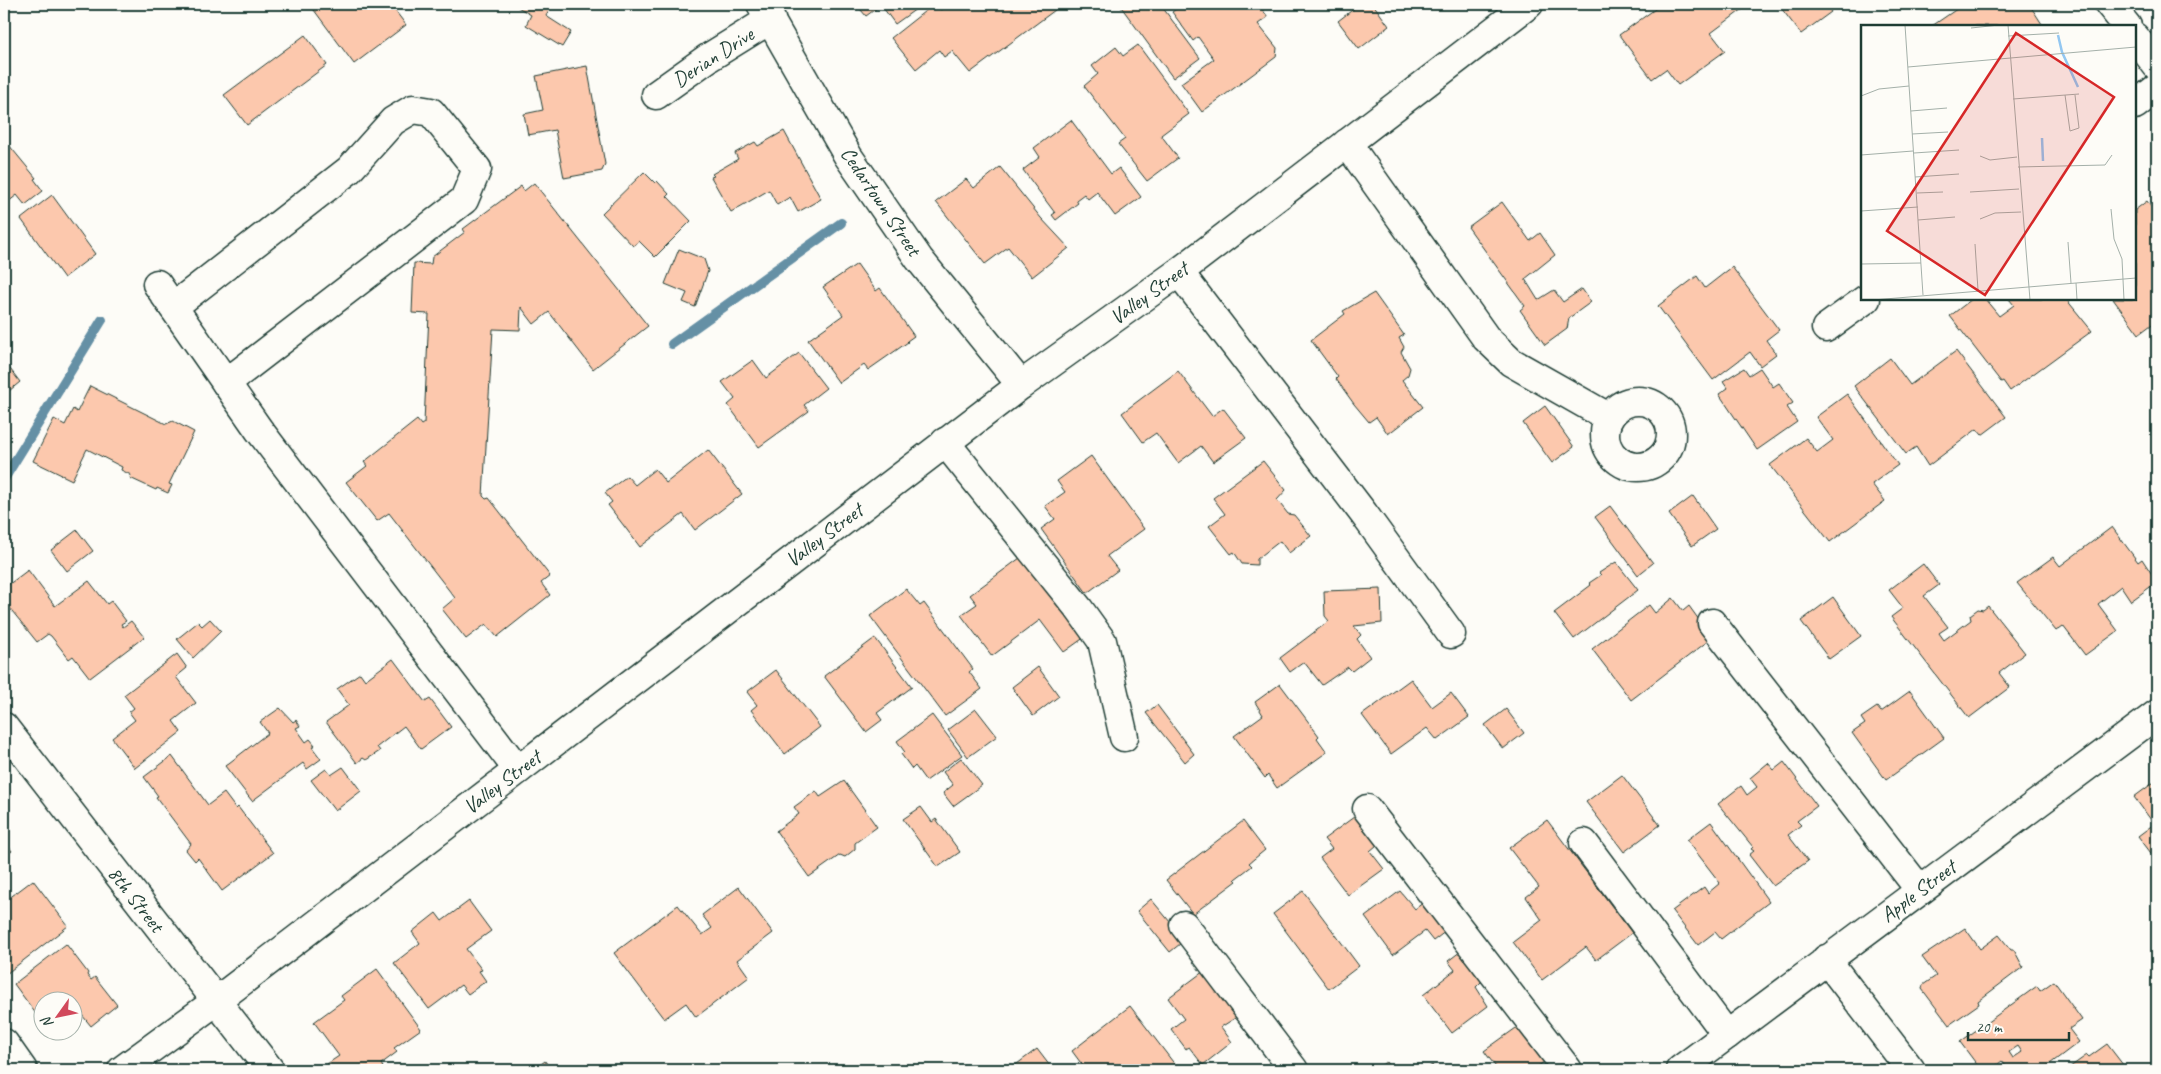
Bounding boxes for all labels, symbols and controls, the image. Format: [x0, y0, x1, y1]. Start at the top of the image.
street label: Derian Drive [668, 21, 759, 93]
inset map [1861, 25, 2136, 300]
street label: Cedartown Street [835, 141, 928, 262]
street label: Valley Street [1105, 254, 1196, 330]
street label: Valley Street [780, 496, 870, 573]
street label: Valley Street [458, 743, 548, 820]
street label: Apple Street [1875, 852, 1963, 928]
street label: 8th Street [102, 861, 171, 939]
north arrow [32, 992, 82, 1042]
scale bar [1968, 1009, 2070, 1041]
text: N [37, 1013, 57, 1031]
text: 20 m [1976, 1018, 2003, 1037]

